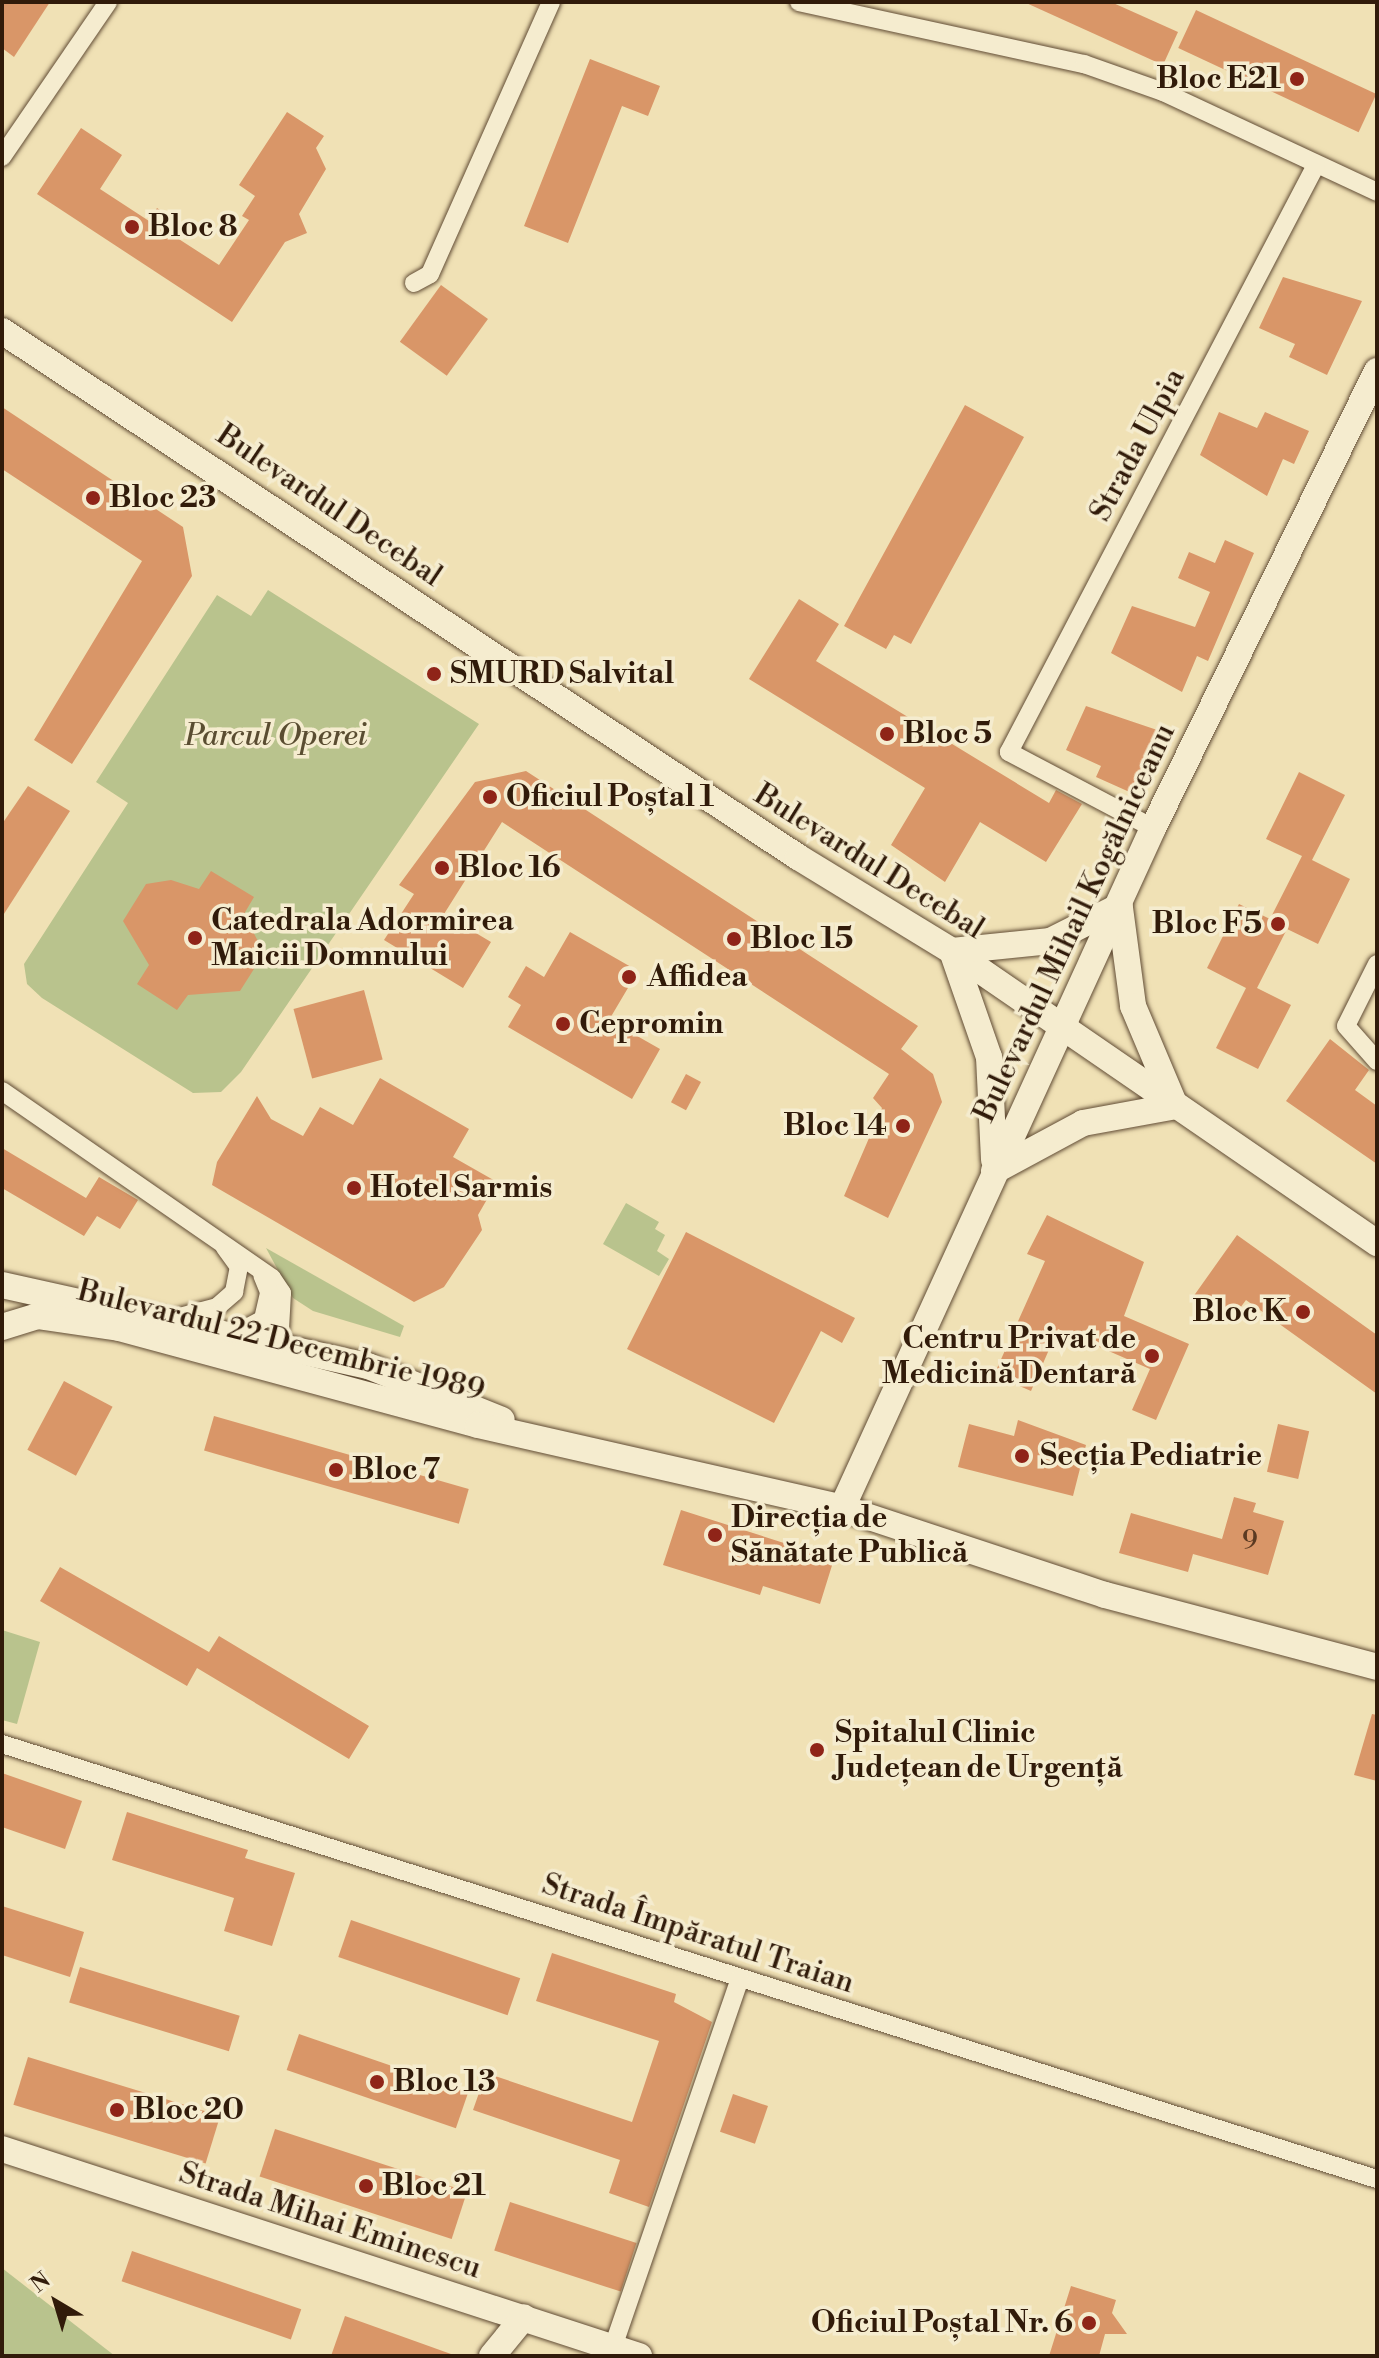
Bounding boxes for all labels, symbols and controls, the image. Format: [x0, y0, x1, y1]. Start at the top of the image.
place label: Bloc E21 [1156, 61, 1281, 97]
marker: Bloc E21 [1288, 70, 1306, 88]
place label: Bloc 8 [148, 209, 238, 245]
marker: Bloc 8 [123, 218, 141, 236]
street label: Strada Ulpia [1083, 363, 1193, 527]
street label: Bulevardul Decebal [210, 417, 448, 595]
place label: Bloc 23 [109, 480, 216, 516]
marker: Bloc 23 [84, 489, 102, 507]
place label: SMURD Salvital [450, 656, 674, 692]
marker: SMURD Salvital [425, 665, 443, 683]
place label: Bloc 5 [903, 716, 992, 752]
park label: Parcul Operei [185, 718, 367, 754]
street label: Bulevardul Mihail Kogălniceanu [967, 718, 1183, 1128]
marker: Bloc 5 [878, 725, 896, 743]
street label: Bulevardul Decebal [748, 777, 990, 947]
place label: Oficiul Poștal 1 [506, 779, 714, 815]
marker: Oficiul Poștal 1 [481, 788, 499, 806]
place label: Bloc 16 [458, 850, 561, 886]
marker: Bloc 16 [433, 859, 451, 877]
place label: Catedrala Adormirea Maicii Domnului [211, 903, 514, 974]
place label: Bloc F5 [1152, 906, 1262, 942]
marker: Bloc F5 [1269, 915, 1287, 933]
place label: Bloc 15 [750, 921, 853, 957]
marker: Catedrala Adormirea Maicii Domnului [186, 929, 204, 947]
marker: Bloc 15 [725, 930, 743, 948]
place label: Affidea [647, 959, 747, 995]
marker: Affidea [618, 966, 640, 988]
place label: Cepromin [579, 1006, 723, 1042]
marker: Cepromin [554, 1015, 572, 1033]
place label: Bloc 14 [783, 1108, 887, 1144]
marker: Bloc 14 [894, 1117, 912, 1135]
place label: Hotel Sarmis [370, 1170, 552, 1206]
marker: Hotel Sarmis [345, 1179, 363, 1197]
street label: Bulevardul 22 Decembrie 1989 [74, 1273, 488, 1409]
place label: Bloc K [1192, 1294, 1287, 1330]
marker: Bloc K [1294, 1303, 1312, 1321]
place label: Centru Privat de Medicină Dentară [882, 1321, 1136, 1392]
marker: Centru Privat de Medicină Dentară [1143, 1347, 1161, 1365]
place label: Secția Pediatrie [1040, 1438, 1262, 1474]
marker: Secția Pediatrie [1011, 1445, 1033, 1467]
place label: Bloc 7 [352, 1452, 440, 1488]
marker: Bloc 7 [327, 1461, 345, 1479]
place label: Direcția de Sănătate Publică [731, 1500, 968, 1570]
house number: 9 [1242, 1525, 1258, 1557]
marker: Direcția de Sănătate Publică [706, 1526, 724, 1544]
place label: Spitalul Clinic Județean de Urgență [835, 1715, 1123, 1786]
marker: Spitalul Clinic Județean de Urgență [806, 1739, 828, 1761]
street label: Strada Împăratul Traian [537, 1867, 859, 2001]
place label: Bloc 13 [393, 2064, 496, 2100]
marker: Bloc 13 [368, 2073, 386, 2091]
place label: Bloc 20 [133, 2092, 244, 2128]
marker: Bloc 20 [108, 2101, 126, 2119]
street label: Strada Mihai Eminescu [175, 2155, 485, 2287]
place label: Bloc 21 [382, 2168, 486, 2204]
marker: Bloc 21 [357, 2177, 375, 2195]
north arrow [16, 2262, 96, 2342]
text: N [26, 2267, 56, 2299]
place label: Oficiul Poștal Nr. 6 [811, 2305, 1073, 2341]
marker: Oficiul Poștal Nr. 6 [1080, 2314, 1098, 2332]

